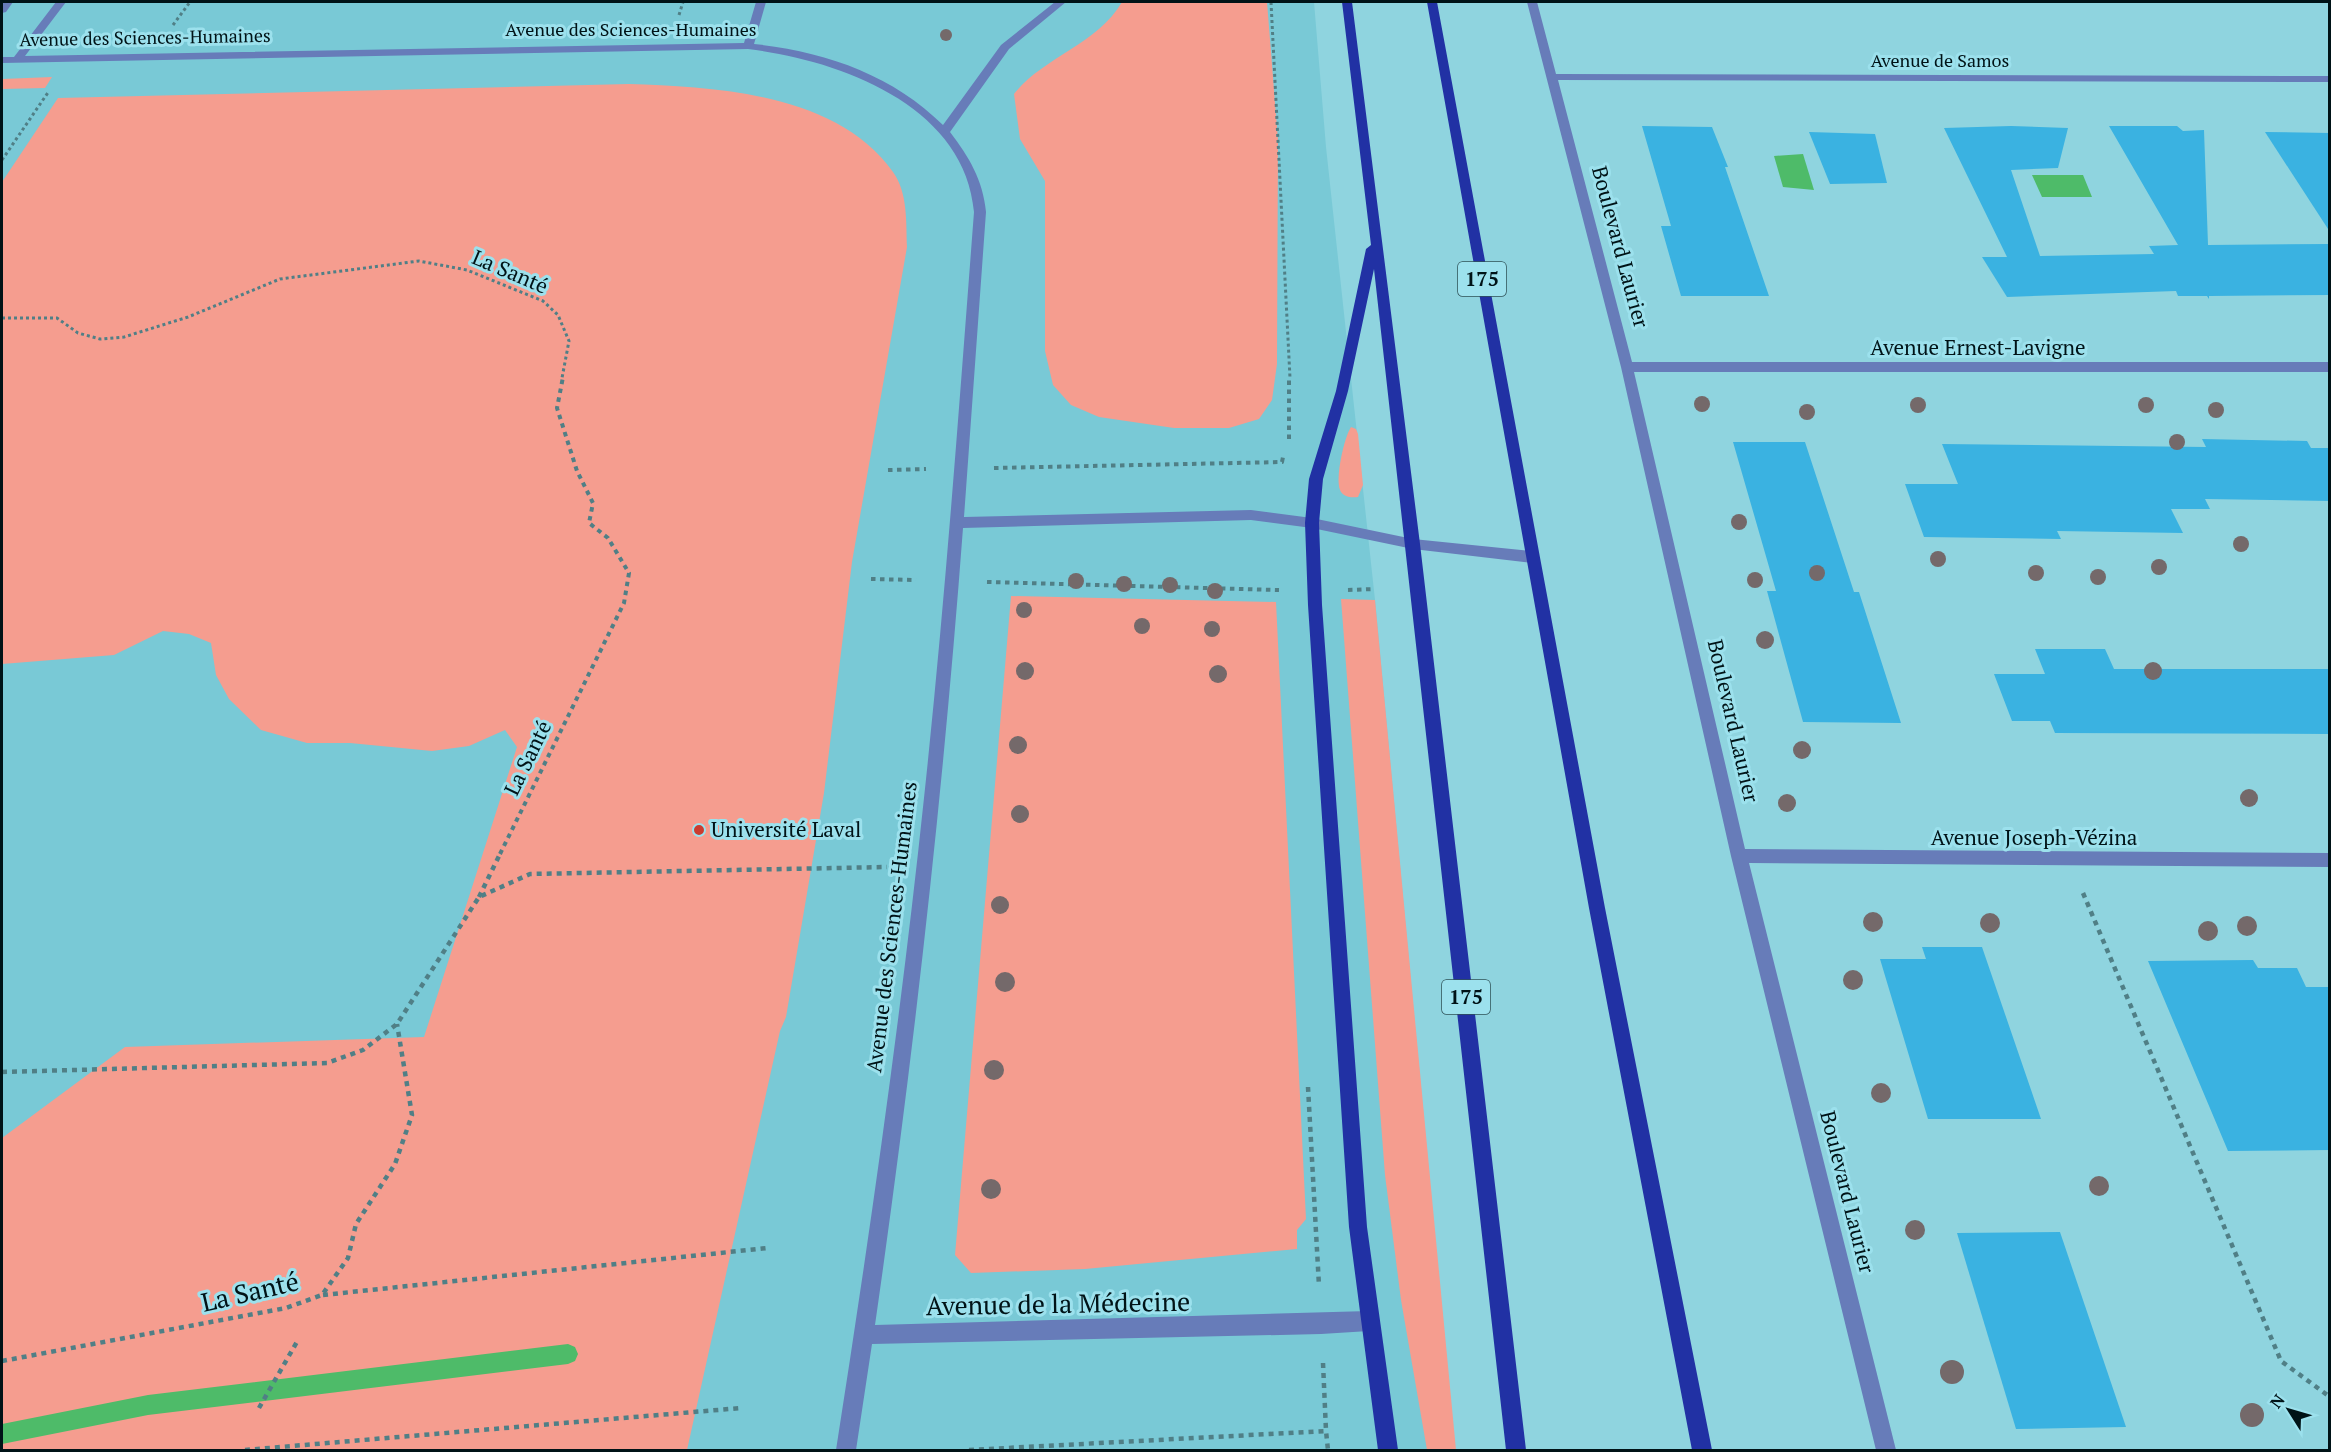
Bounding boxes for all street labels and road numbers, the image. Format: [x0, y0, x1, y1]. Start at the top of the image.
street label: Avenue des Sciences-Humaines [505, 17, 757, 41]
street label: Avenue des Sciences-Humaines [19, 23, 271, 51]
street label: Avenue de Samos [1871, 48, 2009, 72]
street label: Boulevard Laurier [1586, 163, 1656, 331]
street label: La Santé [468, 243, 553, 300]
road number: 175 [1458, 262, 1506, 296]
street label: Avenue Ernest-Lavigne [1870, 333, 2086, 361]
street label: Boulevard Laurier [1702, 637, 1766, 805]
street label: La Santé [497, 716, 557, 800]
street label: Avenue des Sciences-Humaines [859, 780, 923, 1074]
street label: Avenue Joseph-Vézina [1931, 823, 2138, 851]
road number: 175 [1442, 980, 1490, 1014]
street label: Boulevard Laurier [1814, 1108, 1882, 1276]
street label: La Santé [198, 1263, 302, 1319]
street label: Avenue de la Médecine [926, 1284, 1190, 1322]

